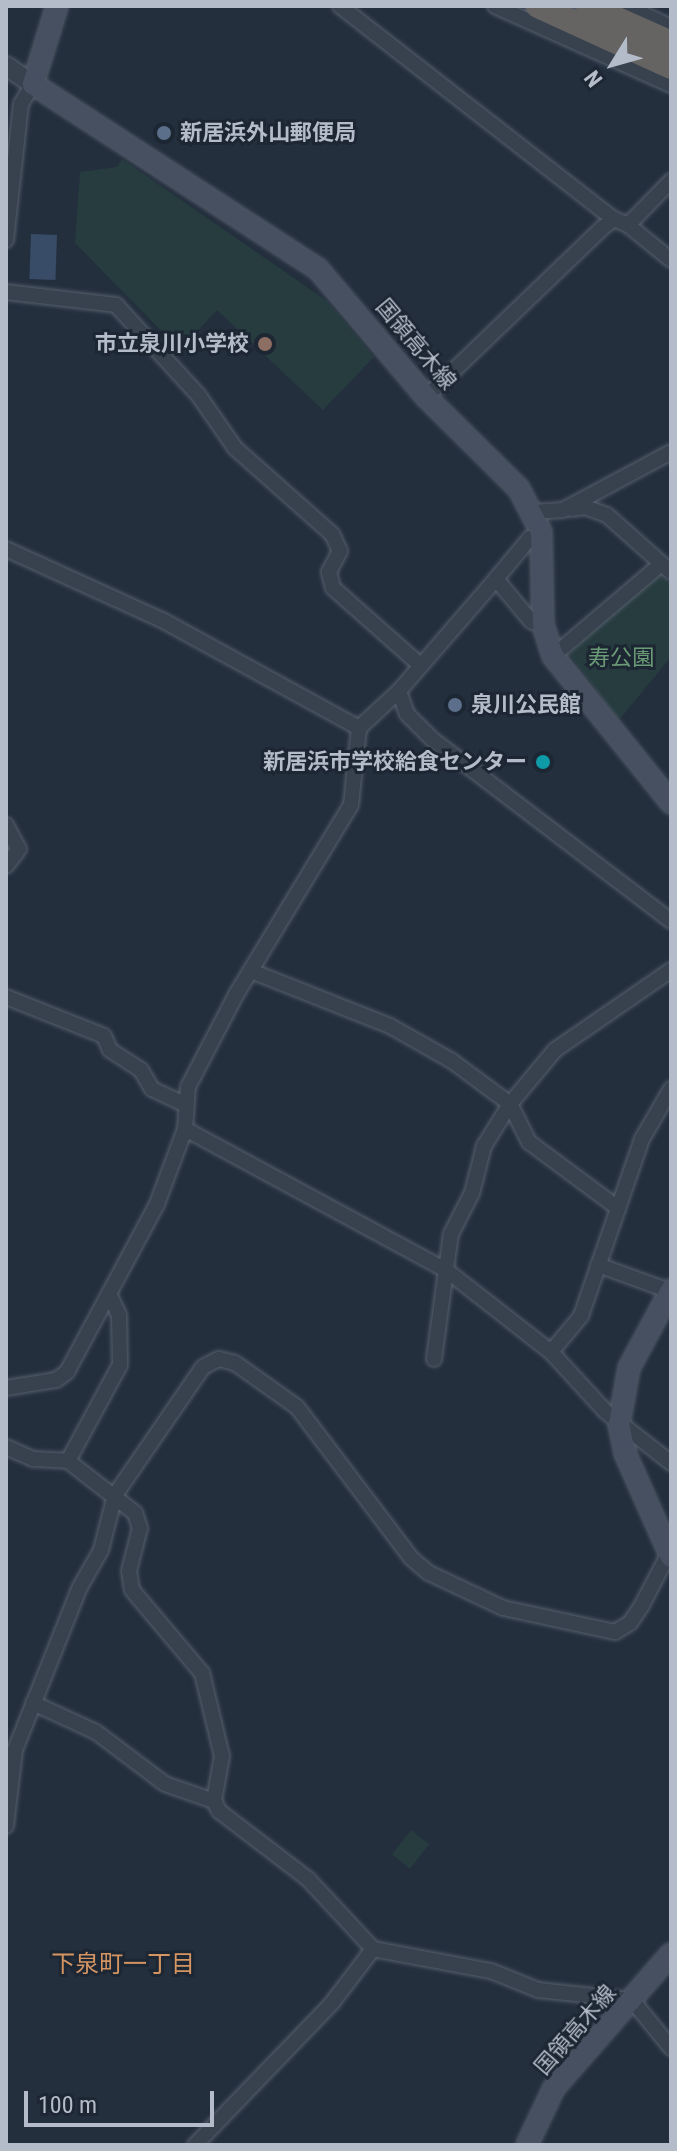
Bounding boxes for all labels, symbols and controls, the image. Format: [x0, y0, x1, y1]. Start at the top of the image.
north arrow [573, 24, 653, 104]
text: N [579, 66, 607, 92]
place label: 新居浜外山郵便局 [180, 120, 356, 146]
marker: 新居浜外山郵便局 [155, 124, 173, 142]
street label: 国領高木線 [371, 293, 461, 395]
place label: 市立泉川小学校 [95, 331, 249, 357]
marker: 市立泉川小学校 [256, 335, 274, 353]
park label: 寿公園 [588, 645, 654, 671]
place label: 泉川公民館 [471, 692, 581, 718]
marker: 泉川公民館 [446, 696, 464, 714]
place label: 新居浜市学校給食センター [263, 749, 527, 775]
marker: 新居浜市学校給食センター [534, 753, 552, 771]
district label: 下泉町一丁目 [51, 1951, 195, 1979]
street label: 国領高木線 [529, 1980, 621, 2080]
scale bar [28, 2075, 218, 2125]
text: 100 m [38, 2091, 97, 2119]

